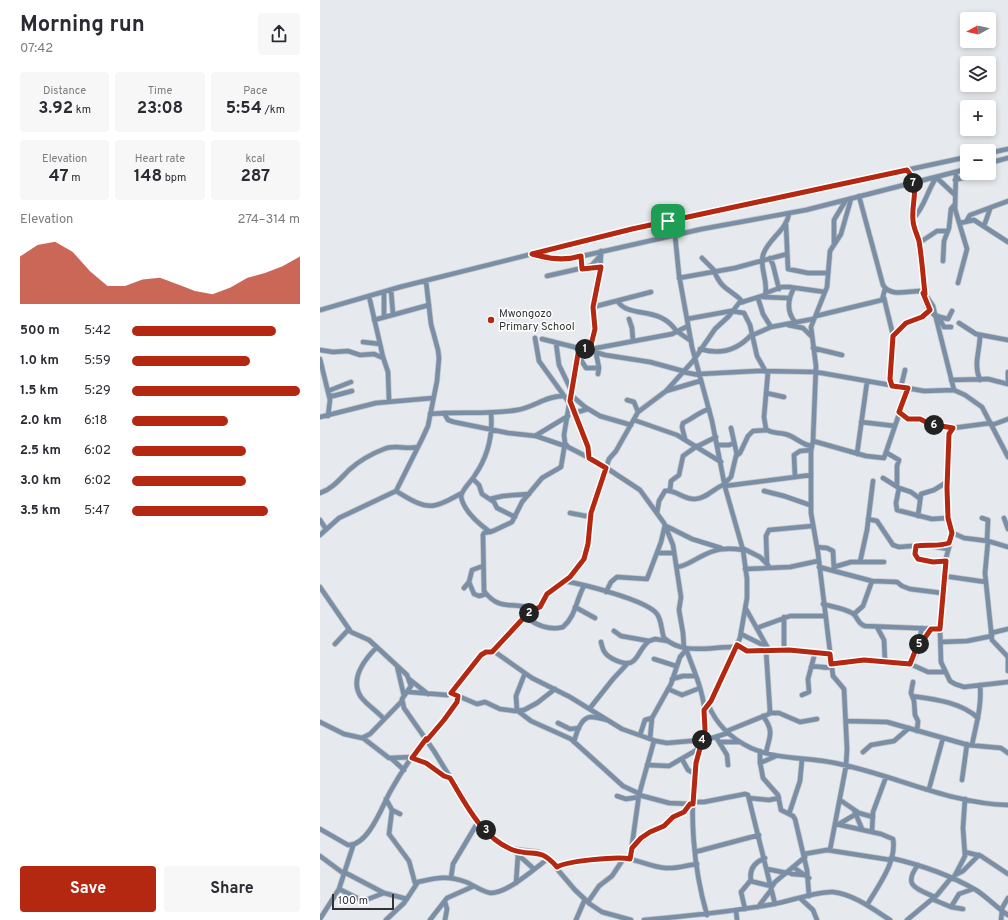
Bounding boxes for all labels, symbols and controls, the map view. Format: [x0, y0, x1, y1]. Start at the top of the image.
text: Morning run [20, 12, 145, 39]
north arrow [960, 12, 996, 48]
map controls [960, 12, 996, 180]
button: share [258, 13, 300, 55]
text: 07:42 [20, 41, 53, 57]
button: layers [960, 56, 996, 92]
text: Distance [43, 84, 86, 98]
text: Time [148, 84, 172, 98]
text: Pace [243, 84, 267, 98]
text: 3.92 [38, 98, 73, 120]
text: 23:08 [137, 98, 183, 120]
text: 5:54 [226, 98, 262, 120]
button: + [960, 100, 996, 136]
text: km [73, 103, 91, 117]
text: /km [262, 103, 285, 117]
button: − [960, 144, 996, 180]
text: Elevation [42, 152, 87, 166]
text: Heart rate [135, 152, 185, 166]
text: kcal [246, 152, 265, 166]
text: 47 [49, 166, 69, 188]
text: 148 [134, 166, 162, 188]
text: 287 [240, 166, 270, 188]
text: m [69, 171, 81, 185]
text: bpm [162, 171, 186, 185]
pin: 7 [903, 173, 923, 193]
text: 7 [910, 176, 916, 190]
pin [651, 204, 685, 238]
icon: arrive [657, 210, 679, 232]
text: Elevation [20, 212, 73, 228]
text: 274–314 m [237, 212, 300, 228]
place label: Mwongozo Primary School [499, 307, 575, 334]
marker: Mwongozo Primary School [486, 315, 496, 325]
text: 500 m [20, 323, 60, 339]
text: 5:42 [84, 323, 111, 339]
pin: 1 [575, 339, 595, 359]
text: 1 [583, 342, 587, 356]
text: 1.0 km [20, 353, 59, 369]
text: 5:59 [84, 353, 111, 369]
text: 1.5 km [20, 383, 58, 399]
text: 5:29 [84, 383, 111, 399]
text: 2.0 km [20, 413, 62, 429]
text: 6:18 [84, 413, 107, 429]
pin: 6 [924, 415, 944, 435]
text: 6 [931, 418, 937, 432]
text: 2.5 km [20, 443, 61, 459]
text: 6:02 [84, 443, 111, 459]
text: 3.0 km [20, 473, 61, 489]
text: 6:02 [84, 473, 111, 489]
text: 3.5 km [20, 503, 61, 519]
text: 5:47 [84, 503, 110, 519]
pin: 2 [519, 603, 539, 623]
text: 2 [526, 606, 532, 620]
pin: 5 [909, 634, 929, 654]
text: 5 [916, 637, 922, 651]
pin: 4 [692, 730, 712, 750]
text: 4 [698, 733, 706, 747]
pin: 3 [476, 820, 496, 840]
text: 3 [483, 823, 489, 837]
button: Save [20, 866, 156, 912]
button: Share [164, 866, 300, 912]
scale bar [332, 892, 394, 911]
text: 100 m [338, 894, 368, 908]

